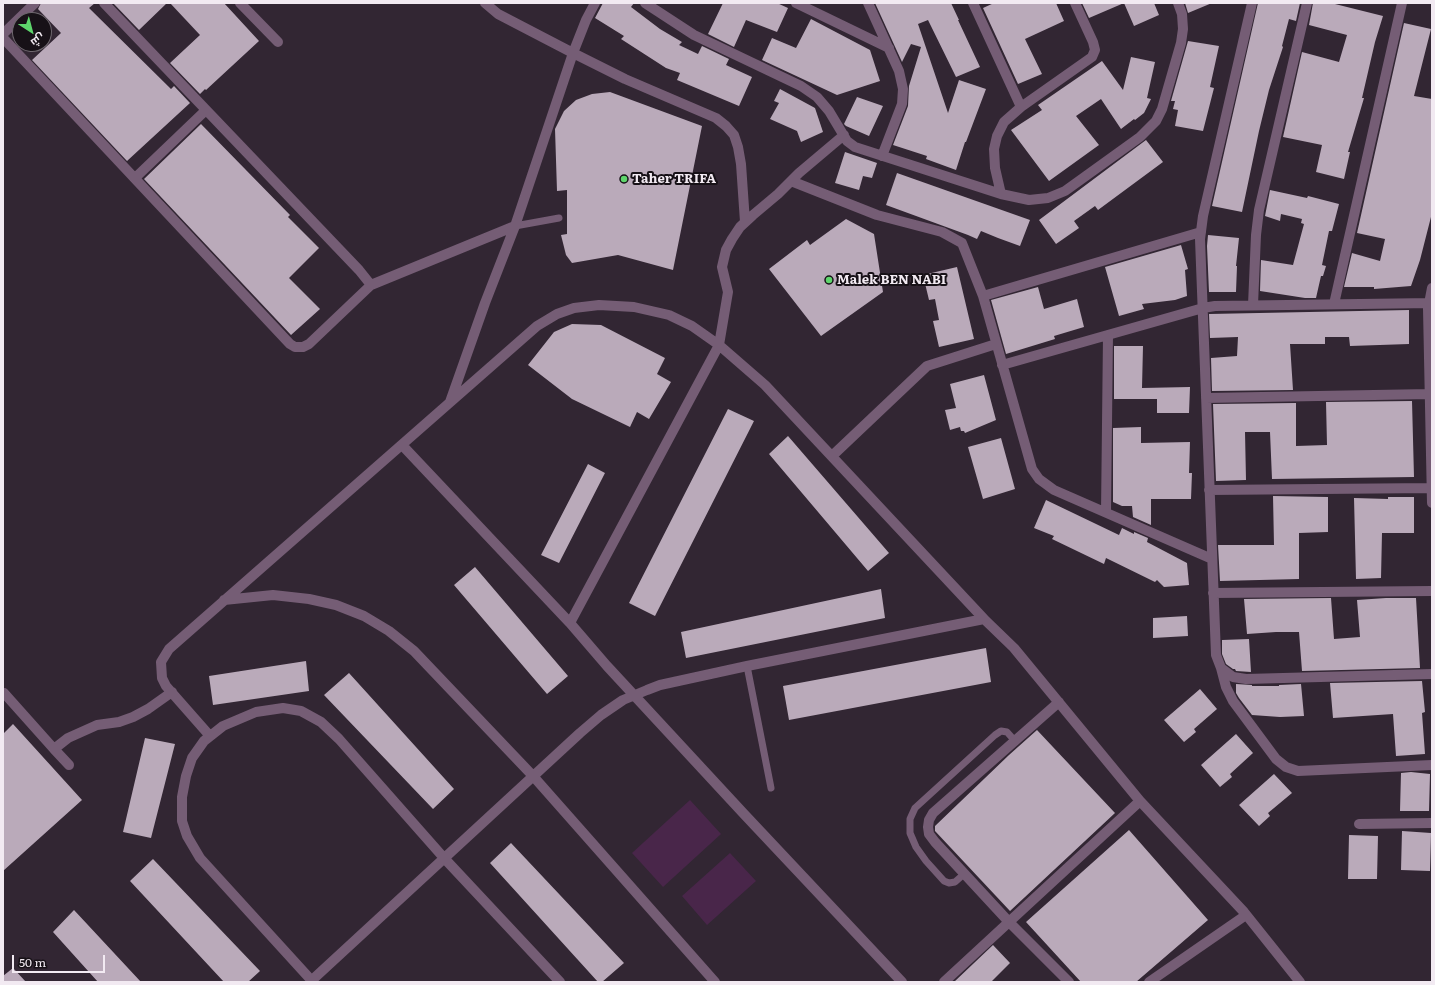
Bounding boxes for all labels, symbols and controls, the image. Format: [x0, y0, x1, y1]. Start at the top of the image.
north arrow [12, 12, 52, 52]
text: ش [28, 30, 49, 52]
place label: Taher TRIFA [632, 171, 716, 187]
marker: Taher TRIFA [619, 174, 629, 184]
place label: Malek BEN NABI [837, 272, 946, 288]
marker: Malek BEN NABI [824, 275, 834, 285]
scale bar [14, 947, 107, 973]
text: 50 m [19, 953, 46, 971]

